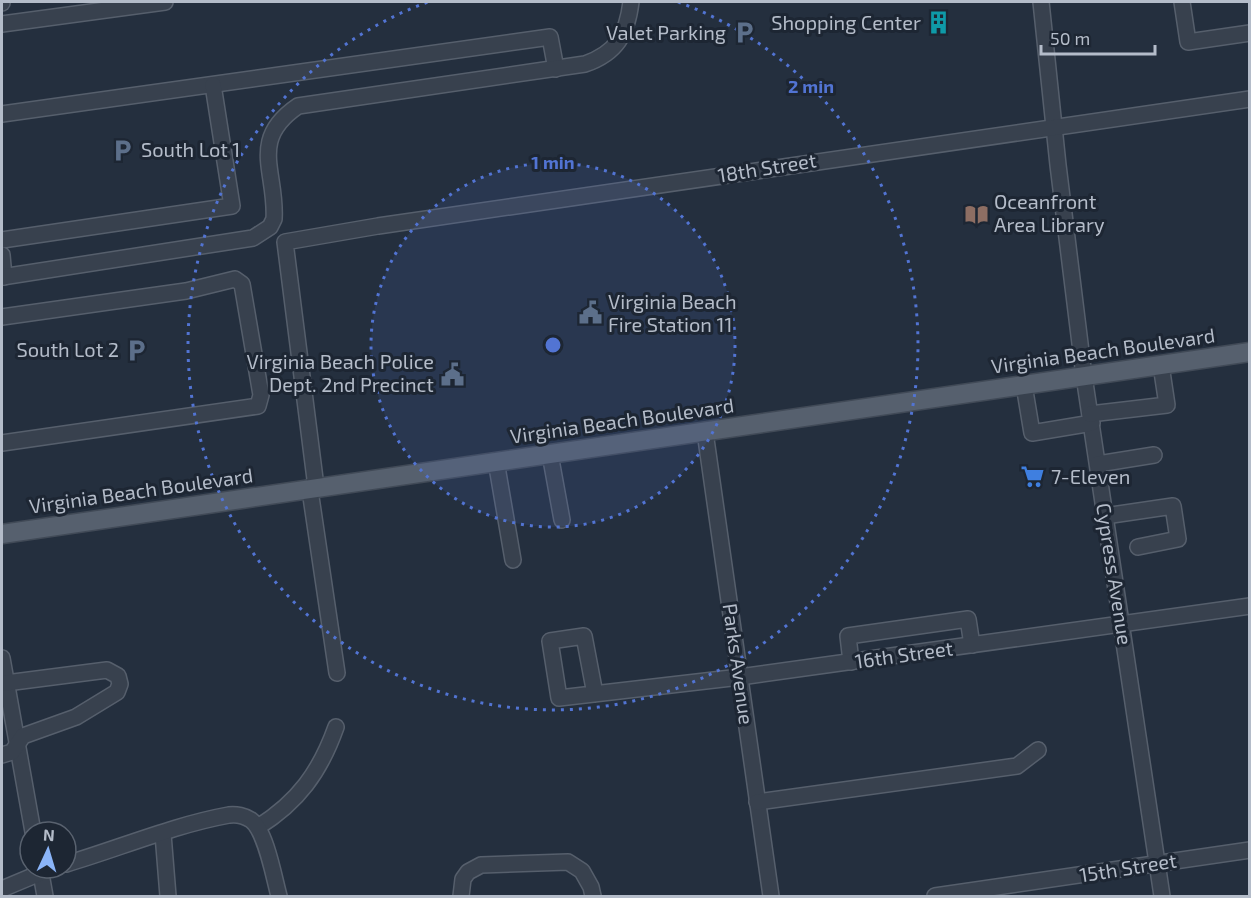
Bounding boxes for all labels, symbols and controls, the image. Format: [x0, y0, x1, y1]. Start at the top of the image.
place label: Shopping Center [771, 10, 921, 34]
building icon: Shopping Center [926, 10, 952, 36]
scale bar [1041, 18, 1155, 56]
place label: Valet Parking [606, 20, 726, 44]
parking icon: Valet Parking [731, 20, 757, 46]
text: 50 m [1050, 27, 1090, 49]
text: 2 min [788, 75, 834, 97]
parking icon: South Lot 1 [110, 137, 136, 163]
place label: South Lot 1 [141, 137, 240, 161]
street label: 18th Street [716, 147, 818, 187]
text: 1 min [531, 151, 575, 173]
place label: Oceanfront Area Library [994, 189, 1105, 236]
library icon: Oceanfront Area Library [963, 201, 989, 227]
place label: Virginia Beach Fire Station 11 [608, 289, 737, 336]
public building icon: Virginia Beach Fire Station 11 [577, 300, 603, 326]
street label: Virginia Beach Boulevard [989, 322, 1216, 378]
centre of rings [543, 335, 563, 355]
place label: South Lot 2 [16, 337, 119, 361]
parking icon: South Lot 2 [124, 337, 150, 363]
place label: Virginia Beach Police Dept. 2nd Precinct [247, 349, 434, 396]
public building icon: Virginia Beach Police Dept. 2nd Precinct [439, 361, 465, 387]
street label: Virginia Beach Boulevard [508, 392, 735, 448]
street label: Virginia Beach Boulevard [27, 462, 254, 518]
supermarket icon: 7-Eleven [1020, 464, 1046, 490]
place label: 7-Eleven [1051, 464, 1130, 488]
street label: Cypress Avenue [1092, 501, 1138, 646]
street label: Parks Avenue [719, 602, 759, 726]
street label: 16th Street [853, 635, 955, 673]
north arrow [18, 820, 78, 880]
text: N [43, 825, 56, 844]
street label: 15th Street [1078, 847, 1178, 887]

